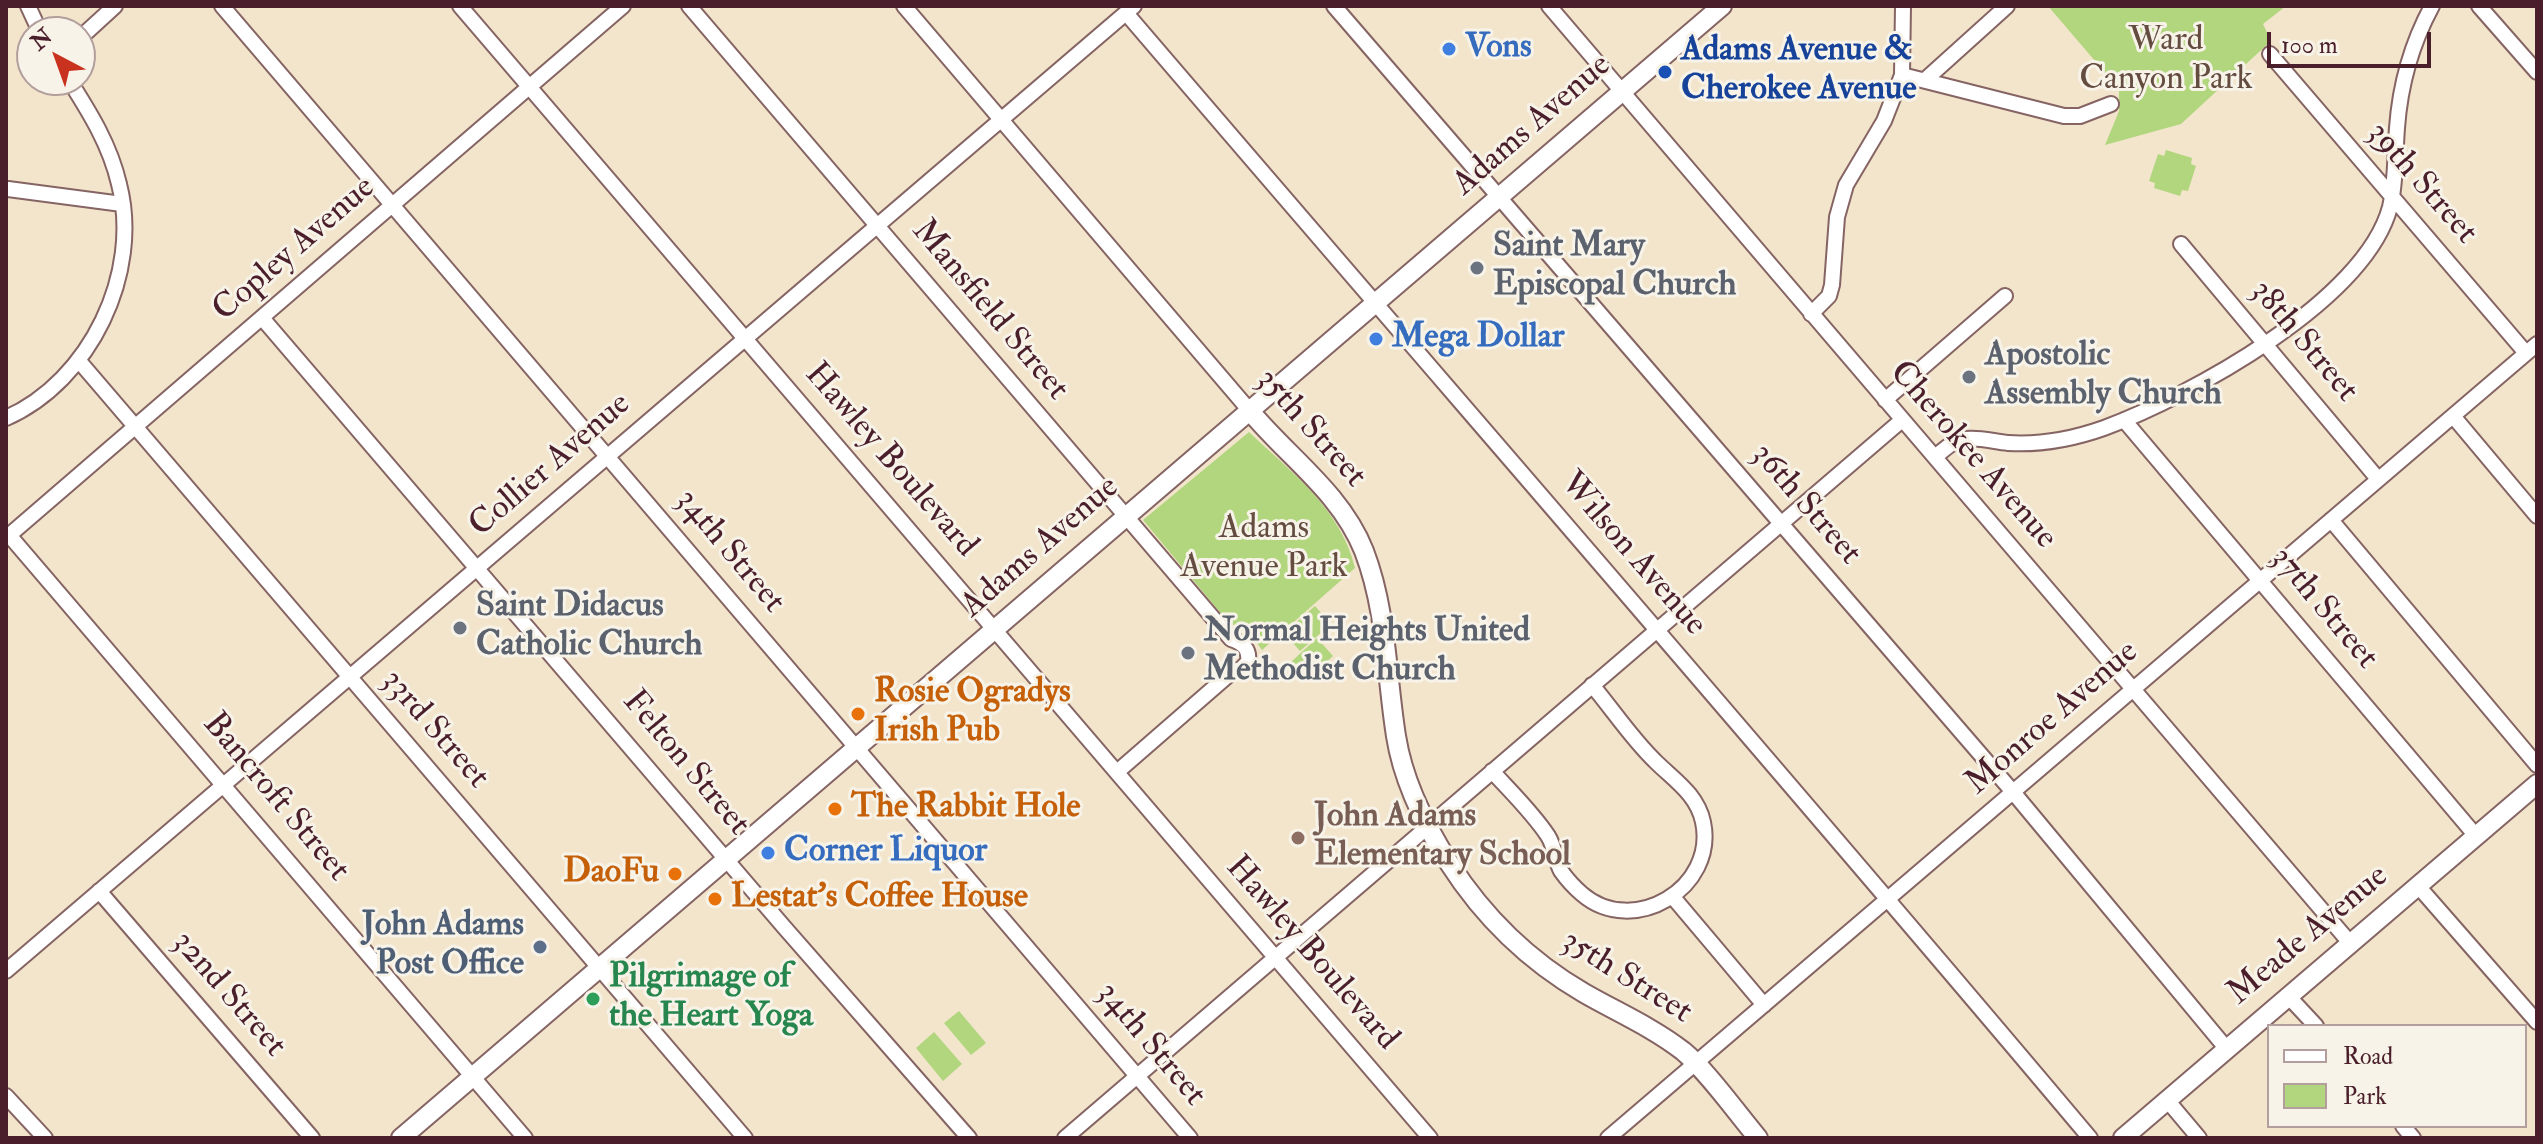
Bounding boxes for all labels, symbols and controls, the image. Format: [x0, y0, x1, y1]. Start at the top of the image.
north arrow [16, 16, 96, 96]
scale bar [2271, 16, 2435, 66]
text: N [25, 22, 58, 56]
park label: Ward Canyon Park [2079, 22, 2253, 102]
place label: Vons [1465, 29, 1532, 69]
text: 100 m [2281, 30, 2338, 61]
place label: Adams Avenue & Cherokee Avenue [1681, 32, 1916, 112]
marker: Vons [1440, 40, 1458, 58]
street label: Adams Avenue [1446, 46, 1620, 206]
marker: Adams Avenue & Cherokee Avenue [1656, 63, 1674, 81]
street label: 39th Street [2357, 115, 2485, 253]
street label: Copley Avenue [206, 168, 384, 332]
street label: Mansfield Street [902, 212, 1076, 410]
place label: Saint Mary Episcopal Church [1493, 228, 1736, 308]
marker: Saint Mary Episcopal Church [1468, 259, 1486, 277]
street label: 38th Street [2240, 273, 2366, 411]
place label: Mega Dollar [1392, 319, 1564, 359]
marker: Mega Dollar [1367, 330, 1385, 348]
place label: Apostolic Assembly Church [1985, 337, 2222, 416]
street label: Cherokee Avenue [1879, 354, 2065, 558]
street label: Hawley Boulevard [795, 356, 985, 566]
street label: 35th Street [1246, 361, 1374, 497]
marker: Apostolic Assembly Church [1960, 368, 1978, 386]
street label: Collier Avenue [462, 385, 640, 547]
street label: 36th Street [1741, 436, 1869, 574]
street label: Wilson Avenue [1550, 465, 1714, 645]
street label: Adams Avenue [954, 468, 1128, 628]
street label: 34th Street [665, 482, 793, 622]
park label: Adams Avenue Park [1180, 510, 1348, 590]
street label: 37th Street [2260, 540, 2386, 678]
place label: Saint Didacus Catholic Church [476, 588, 702, 668]
place label: Normal Heights United Methodist Church [1204, 613, 1530, 692]
marker: Saint Didacus Catholic Church [451, 619, 469, 637]
street label: Monroe Avenue [1959, 633, 2147, 805]
marker: Normal Heights United Methodist Church [1179, 644, 1197, 662]
street label: 33rd Street [371, 662, 497, 798]
place label: Rosie Ogradys Irish Pub [874, 674, 1071, 754]
street label: Felton Street [612, 683, 758, 845]
street label: Bancroft Street [193, 705, 357, 891]
marker: Rosie Ogradys Irish Pub [849, 705, 867, 723]
place label: The Rabbit Hole [851, 789, 1080, 829]
place label: John Adams Elementary School [1314, 798, 1571, 878]
marker: The Rabbit Hole [826, 800, 844, 818]
marker: John Adams Elementary School [1289, 829, 1307, 847]
place label: Corner Liquor [784, 833, 987, 873]
marker: Corner Liquor [759, 844, 777, 862]
street label: Hawley Boulevard [1216, 849, 1406, 1059]
place label: DaoFu [563, 854, 659, 894]
street label: Meade Avenue [2220, 857, 2398, 1015]
marker: DaoFu [666, 865, 684, 883]
place label: Lestat's Coffee House [731, 879, 1028, 919]
marker: Lestat's Coffee House [706, 890, 724, 908]
place label: John Adams Post Office [362, 907, 524, 986]
street label: 35th Street [1553, 922, 1699, 1034]
street label: 32nd Street [162, 924, 294, 1066]
marker: John Adams Post Office [531, 938, 549, 956]
place label: Pilgrimage of the Heart Yoga [609, 959, 813, 1038]
street label: 34th Street [1086, 975, 1214, 1115]
marker: Pilgrimage of the Heart Yoga [584, 990, 602, 1008]
legend [2267, 1024, 2527, 1128]
text: Road [2343, 1041, 2393, 1072]
text: Park [2343, 1081, 2387, 1112]

